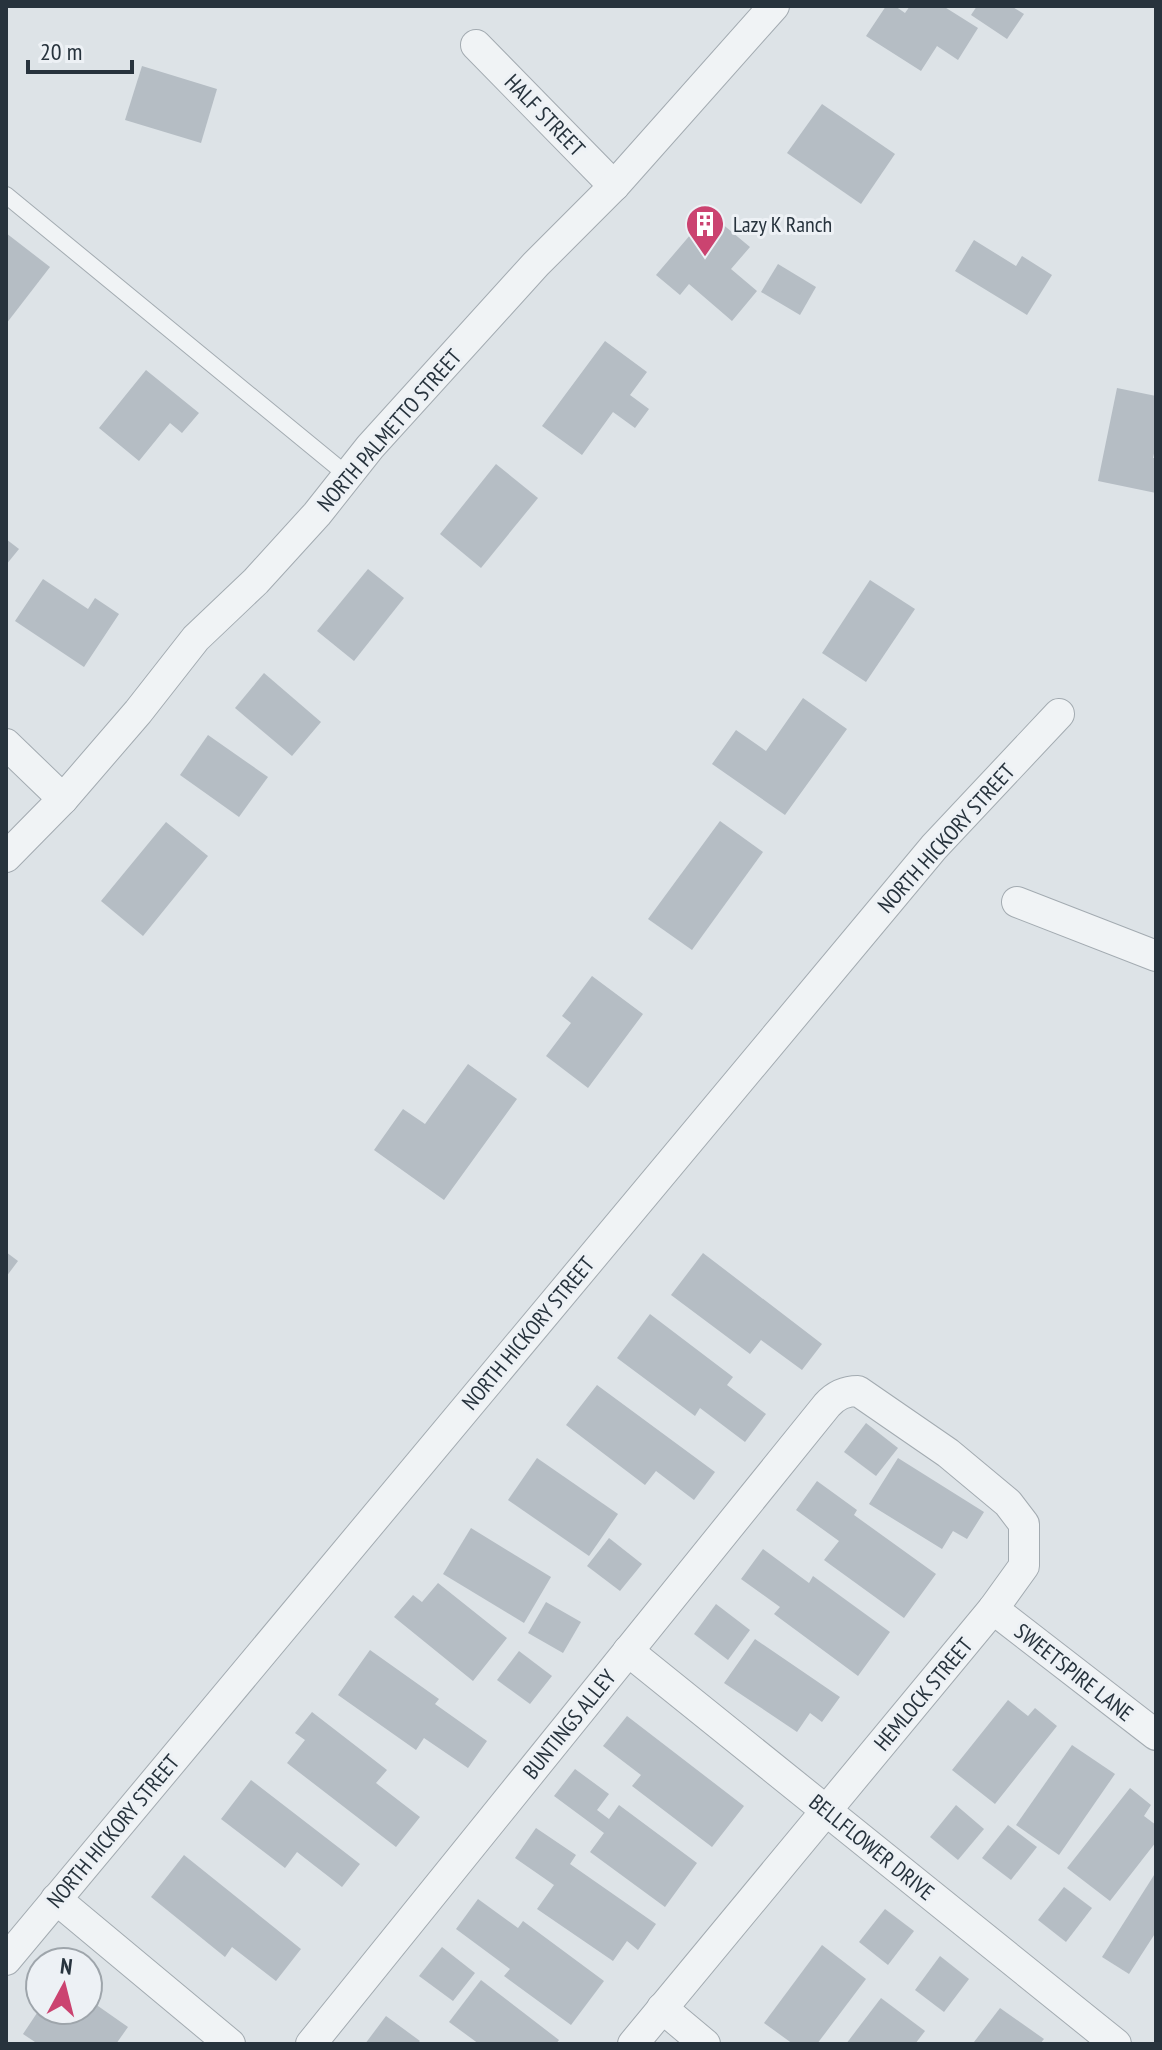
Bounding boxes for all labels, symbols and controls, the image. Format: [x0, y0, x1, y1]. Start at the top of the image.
scale bar [28, 24, 132, 74]
text: 20 m [40, 36, 82, 67]
street label: HALF STREET [499, 68, 591, 162]
building icon: Lazy K Ranch [684, 203, 726, 258]
place label: Lazy K Ranch [733, 210, 832, 238]
street label: NORTH PALMETTO STREET [311, 343, 467, 517]
street label: NORTH HICKORY STREET [872, 757, 1021, 919]
street label: NORTH HICKORY STREET [456, 1251, 600, 1415]
street label: SWEETSPIRE LANE [1009, 1617, 1139, 1727]
street label: HEMLOCK STREET [868, 1632, 978, 1756]
street label: BUNTINGS ALLEY [516, 1664, 622, 1784]
street label: NORTH HICKORY STREET [41, 1749, 185, 1913]
street label: BELLFLOWER DRIVE [804, 1788, 940, 1906]
north arrow [24, 1946, 104, 2026]
text: N [59, 1952, 74, 1981]

